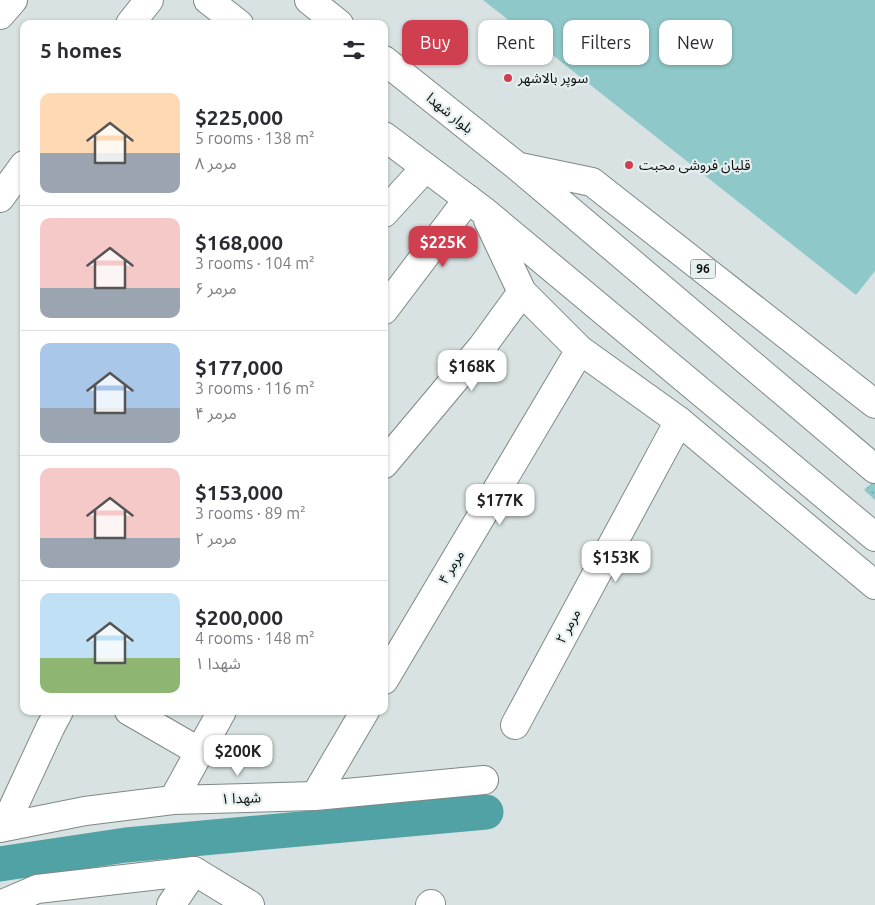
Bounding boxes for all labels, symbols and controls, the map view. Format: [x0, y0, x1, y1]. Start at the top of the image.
chip: Buy [402, 20, 468, 65]
chip: Rent [478, 20, 553, 65]
chip: Filters [563, 20, 649, 65]
chip: New [659, 20, 732, 65]
icon: filters [340, 36, 368, 64]
text: 5 homes [40, 38, 122, 62]
place label: سوپر بالاشهر [517, 70, 588, 88]
marker: سوپر بالاشهر [502, 72, 514, 84]
street label: بلوار شهدا [423, 89, 477, 137]
text: $225,000 [195, 105, 283, 129]
icon: home [80, 113, 140, 173]
text: 5 rooms · 138 m² [195, 129, 315, 147]
text: مرمر ۸ [195, 154, 237, 172]
place label: قلیان فروشی محبت [639, 157, 750, 174]
marker: قلیان فروشی محبت [623, 159, 635, 171]
pin: $225K [408, 226, 478, 268]
text: $168,000 [195, 230, 283, 254]
text: $225K [420, 233, 466, 251]
icon: home [80, 238, 140, 298]
text: 3 rooms · 104 m² [195, 254, 315, 272]
road number: 96 [690, 260, 716, 278]
text: مرمر ۶ [195, 279, 237, 297]
pin: $168K [437, 350, 507, 392]
text: $177,000 [195, 355, 283, 379]
text: $168K [449, 357, 495, 375]
icon: home [80, 363, 140, 423]
text: 3 rooms · 116 m² [195, 379, 315, 397]
text: مرمر ۴ [195, 404, 237, 422]
text: $153,000 [195, 480, 283, 504]
pin: $177K [465, 484, 535, 526]
icon: home [80, 488, 140, 548]
text: $177K [477, 491, 523, 509]
text: 3 rooms · 89 m² [195, 504, 306, 522]
text: مرمر ۲ [195, 529, 237, 547]
pin: $153K [581, 540, 651, 583]
street label: مرمر ۴ [435, 547, 468, 587]
text: $153K [593, 548, 639, 566]
text: $200,000 [195, 605, 283, 629]
street label: مرمر ۲ [552, 606, 585, 646]
icon: home [80, 613, 140, 673]
text: 4 rooms · 148 m² [195, 629, 315, 647]
text: شهدا ۱ [195, 654, 241, 672]
pin: $200K [203, 734, 273, 777]
text: $200K [215, 742, 261, 760]
street label: شهدا ۱ [221, 789, 261, 808]

